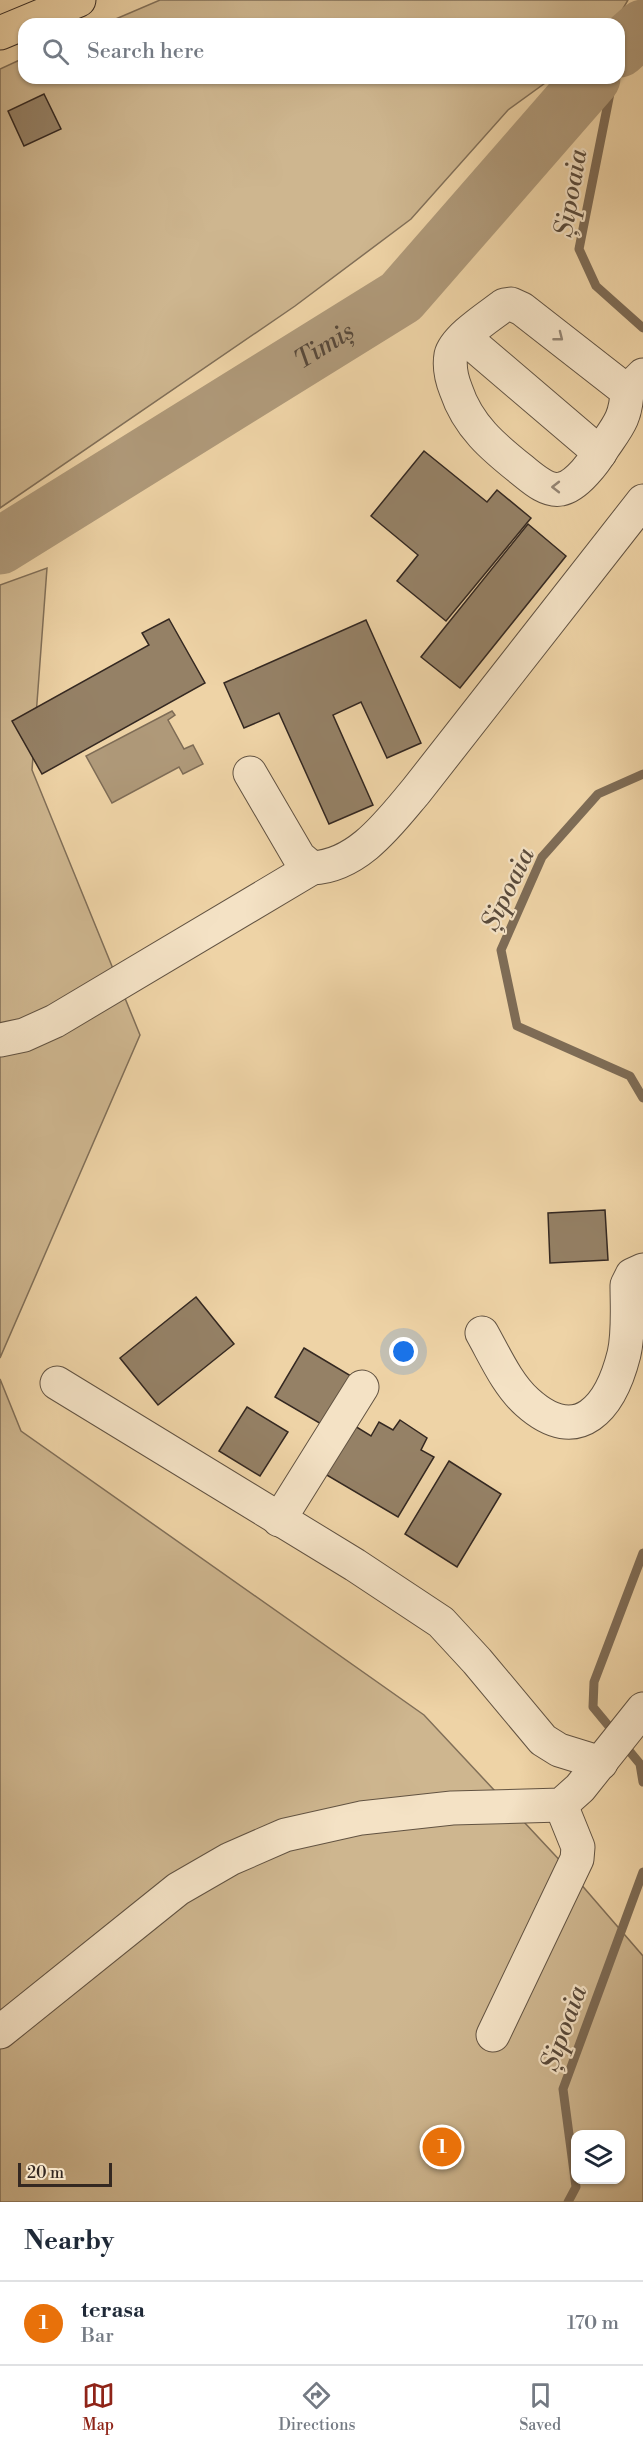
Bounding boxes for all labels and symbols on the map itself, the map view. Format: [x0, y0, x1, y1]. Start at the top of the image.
water label: Șipoaia [548, 146, 595, 240]
water label: Timiș [288, 315, 360, 377]
one-way arrow [552, 330, 563, 341]
one-way arrow [552, 481, 561, 494]
water label: Șipoaia [474, 842, 542, 936]
your location [389, 1337, 418, 1366]
water label: Șipoaia [534, 1981, 594, 2075]
pin: 1 [422, 2124, 462, 2170]
scale bar [18, 2160, 112, 2188]

